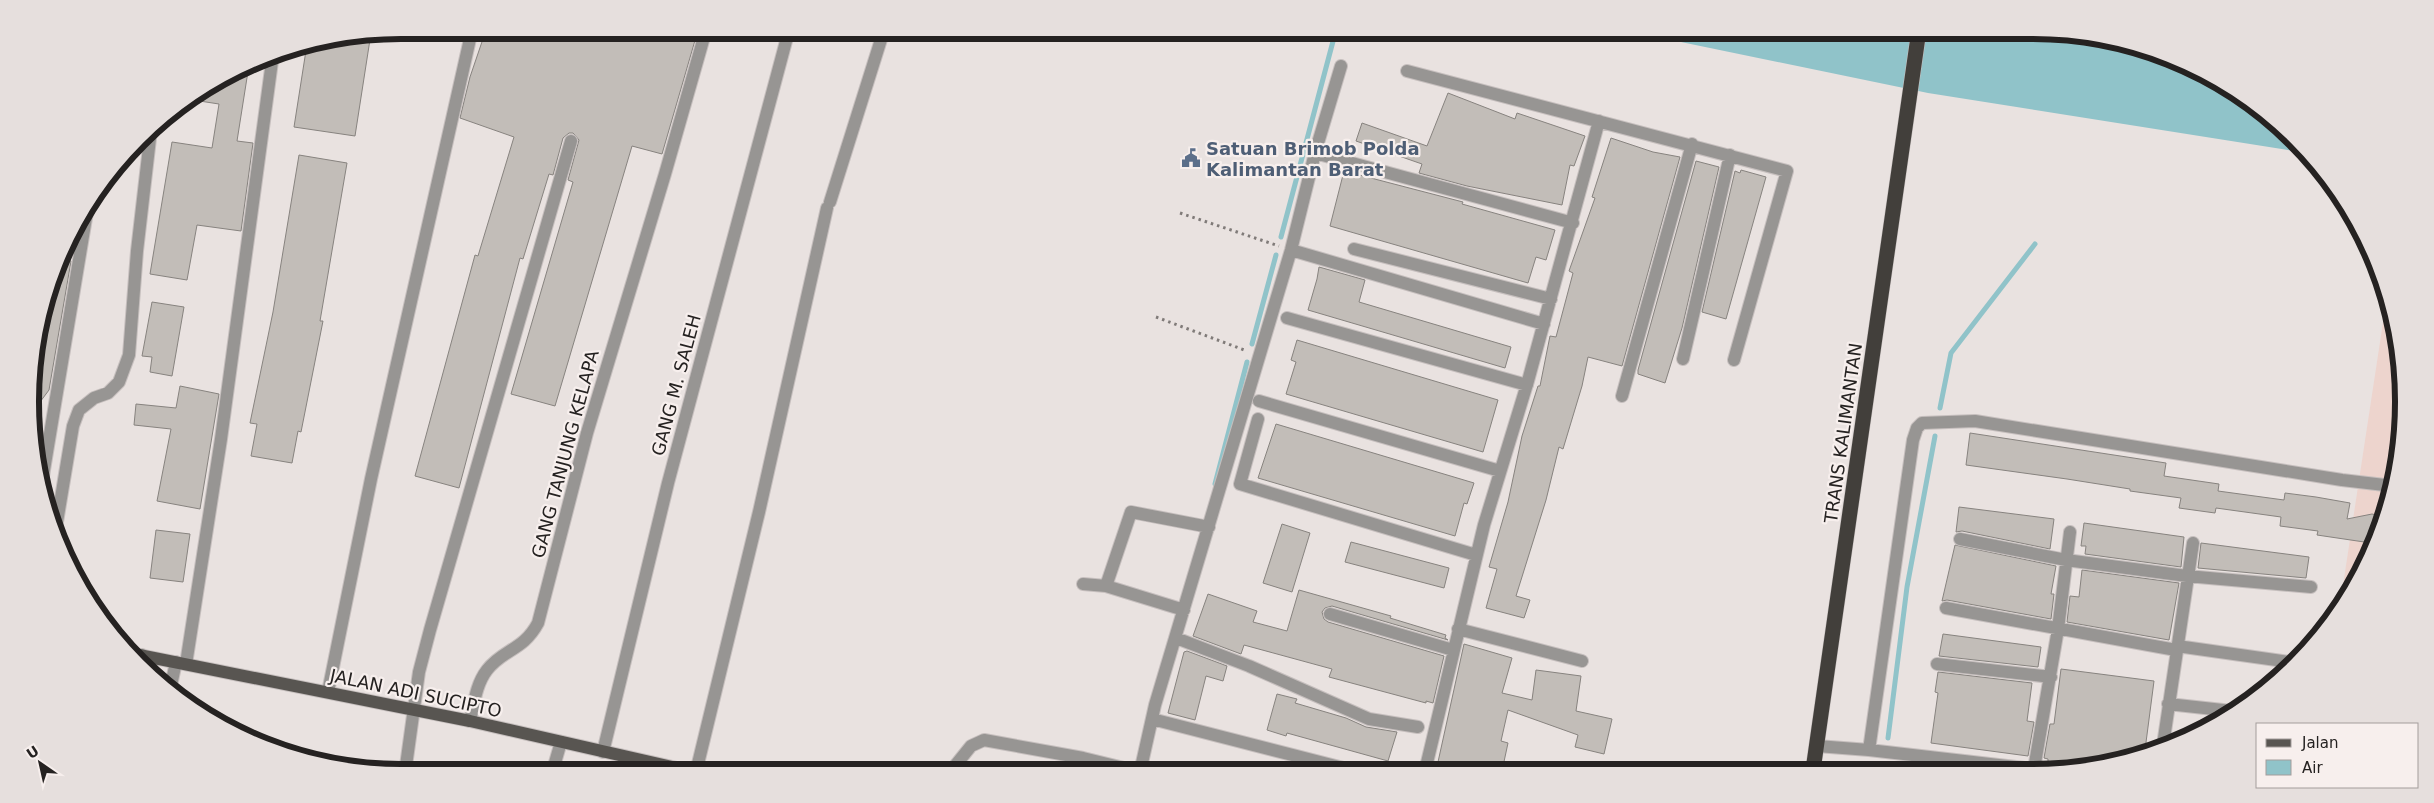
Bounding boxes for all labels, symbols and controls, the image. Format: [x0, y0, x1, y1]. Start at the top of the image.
place label: Satuan Brimob Polda Kalimantan Barat [1206, 138, 1420, 180]
public building icon: Satuan Brimob Polda Kalimantan Barat [1180, 147, 1202, 169]
street label: GANG M. SALEH [647, 312, 705, 458]
street label: TRANS KALIMANTAN [1820, 342, 1866, 525]
street label: GANG TANJUNG KELAPA [527, 347, 603, 560]
street label: JALAN ADI SUCIPTO [327, 664, 504, 721]
legend [2256, 723, 2419, 788]
text: Jalan [2301, 734, 2338, 752]
north arrow [15, 738, 65, 788]
text: U [24, 742, 42, 762]
text: Air [2302, 759, 2323, 777]

